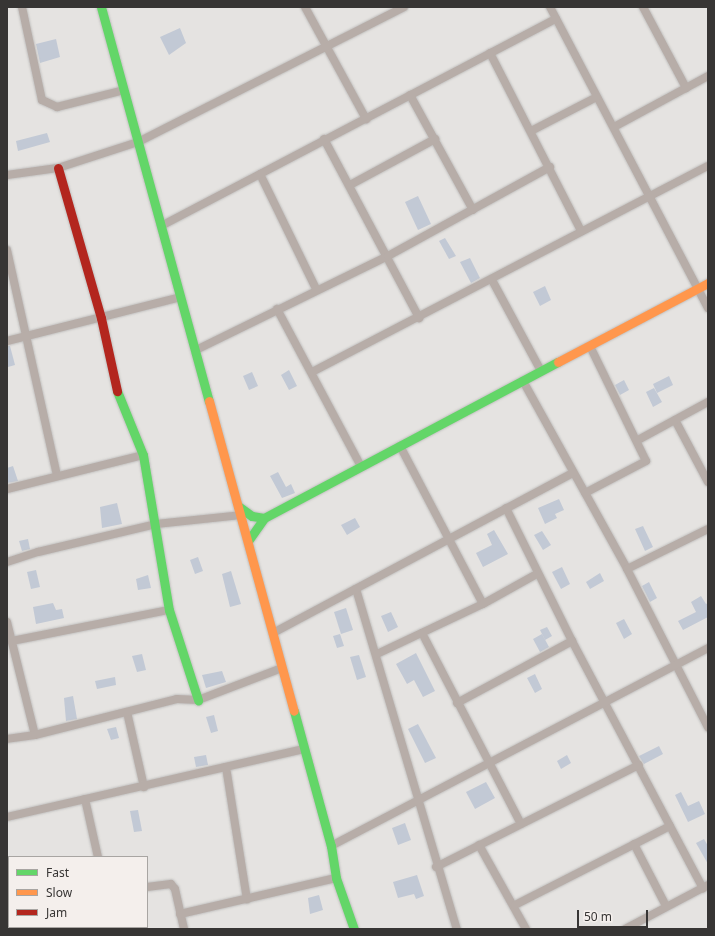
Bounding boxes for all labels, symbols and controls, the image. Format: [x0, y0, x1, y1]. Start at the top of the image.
legend [8, 856, 148, 928]
text: Fast [46, 864, 69, 881]
text: Slow [46, 884, 72, 901]
scale bar [579, 902, 650, 928]
text: Jam [46, 904, 67, 921]
text: 50 m [584, 908, 612, 925]

